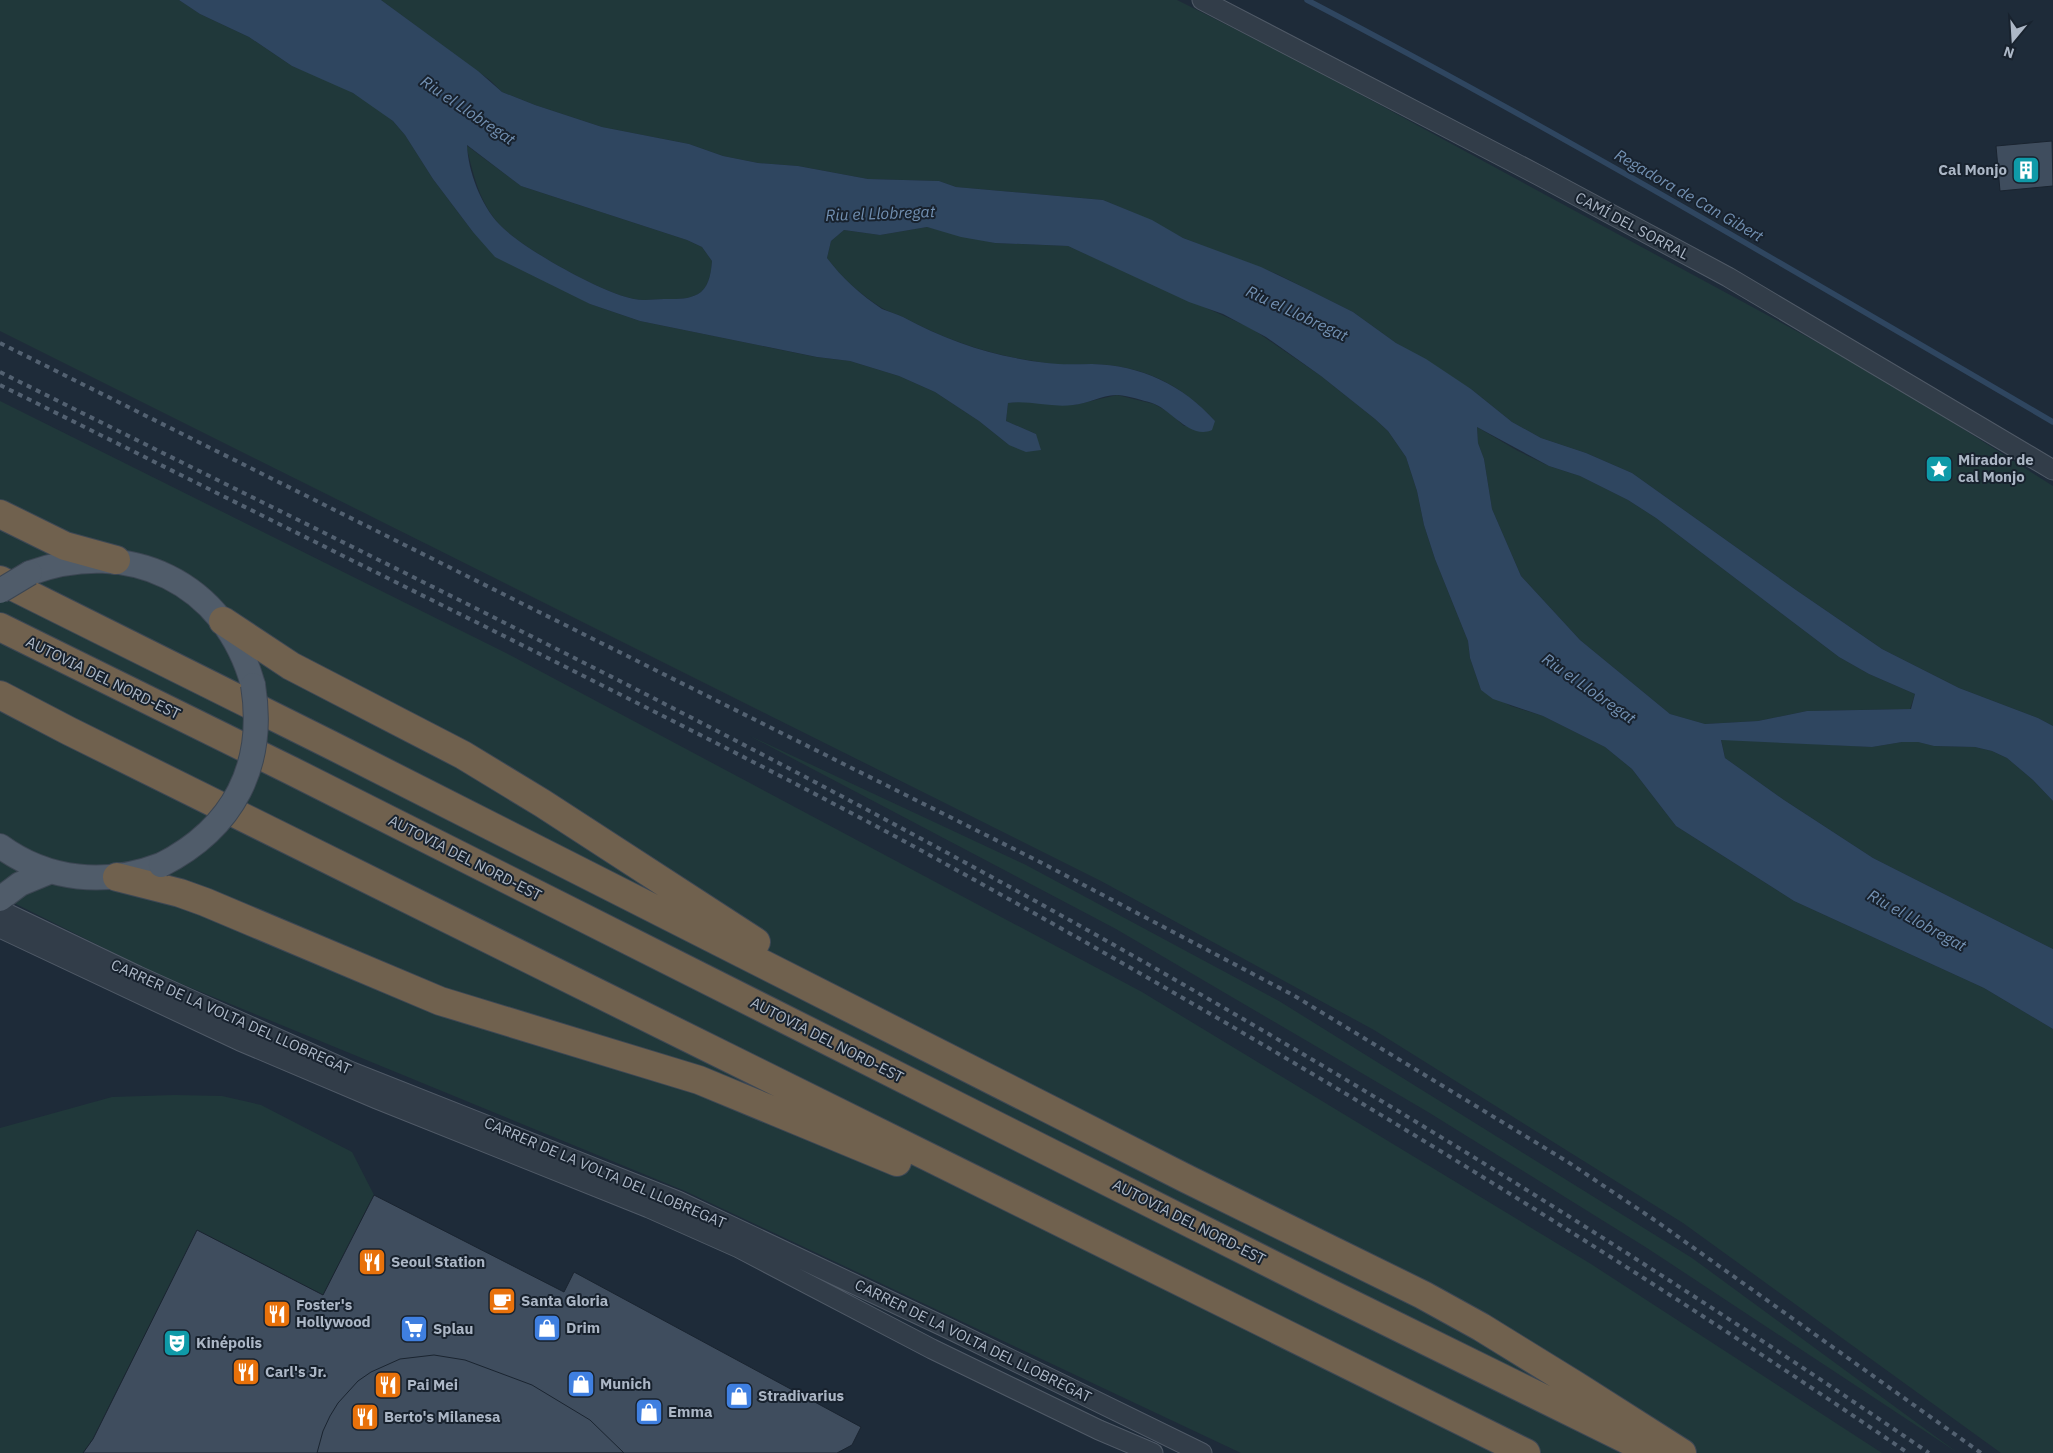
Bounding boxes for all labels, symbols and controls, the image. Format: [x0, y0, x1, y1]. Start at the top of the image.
north arrow [1988, 15, 2038, 65]
text: N [2001, 42, 2017, 62]
water label: Riu el Llobregat [417, 71, 520, 149]
water label: Regadora de Can Gibert [1611, 144, 1768, 246]
building icon: Cal Monjo [2011, 155, 2041, 185]
place label: Cal Monjo [1938, 160, 2007, 179]
street label: CAMÍ DEL SORRAL [1572, 188, 1693, 264]
water label: Riu el Llobregat [825, 201, 936, 225]
water label: Riu el Llobregat [1243, 281, 1352, 346]
place label: Mirador de cal Monjo [1958, 450, 2034, 486]
place icon: Mirador de cal Monjo [1924, 454, 1954, 484]
street label: AUTOVIA DEL NORD-EST [23, 632, 184, 723]
water label: Riu el Llobregat [1538, 648, 1640, 728]
street label: AUTOVIA DEL NORD-EST [385, 811, 545, 905]
water label: Riu el Llobregat [1864, 885, 1971, 956]
street label: CARRER DE LA VOLTA DEL LLOBREGAT [108, 955, 355, 1078]
street label: AUTOVIA DEL NORD-EST [747, 993, 907, 1087]
street label: CARRER DE LA VOLTA DEL LLOBREGAT [481, 1113, 729, 1232]
street label: AUTOVIA DEL NORD-EST [1109, 1175, 1269, 1269]
restaurant icon: Seoul Station [357, 1247, 387, 1277]
place label: Seoul Station [391, 1252, 485, 1271]
street label: CARRER DE LA VOLTA DEL LLOBREGAT [852, 1275, 1095, 1406]
cafe icon: Santa Gloria [487, 1286, 517, 1316]
place label: Santa Gloria [521, 1291, 609, 1310]
place label: Foster's Hollywood [296, 1295, 371, 1331]
restaurant icon: Foster's Hollywood [262, 1299, 292, 1329]
shop icon: Drim [532, 1313, 562, 1343]
supermarket icon: Splau [399, 1314, 429, 1344]
place label: Drim [566, 1318, 600, 1337]
place label: Splau [433, 1319, 474, 1338]
theatre icon: Kinépolis [162, 1328, 192, 1358]
place label: Kinépolis [196, 1333, 263, 1352]
restaurant icon: Carl's Jr. [231, 1357, 261, 1387]
place label: Carl's Jr. [265, 1362, 327, 1381]
shop icon: Munich [566, 1369, 596, 1399]
restaurant icon: Pai Mei [373, 1370, 403, 1400]
place label: Munich [600, 1374, 651, 1393]
place label: Pai Mei [407, 1375, 458, 1394]
shop icon: Stradivarius [724, 1381, 754, 1411]
place label: Stradivarius [758, 1386, 845, 1405]
shop icon: Emma [634, 1397, 664, 1427]
restaurant icon: Berto's Milanesa [350, 1402, 380, 1432]
place label: Emma [668, 1402, 713, 1421]
place label: Berto's Milanesa [384, 1407, 501, 1426]

